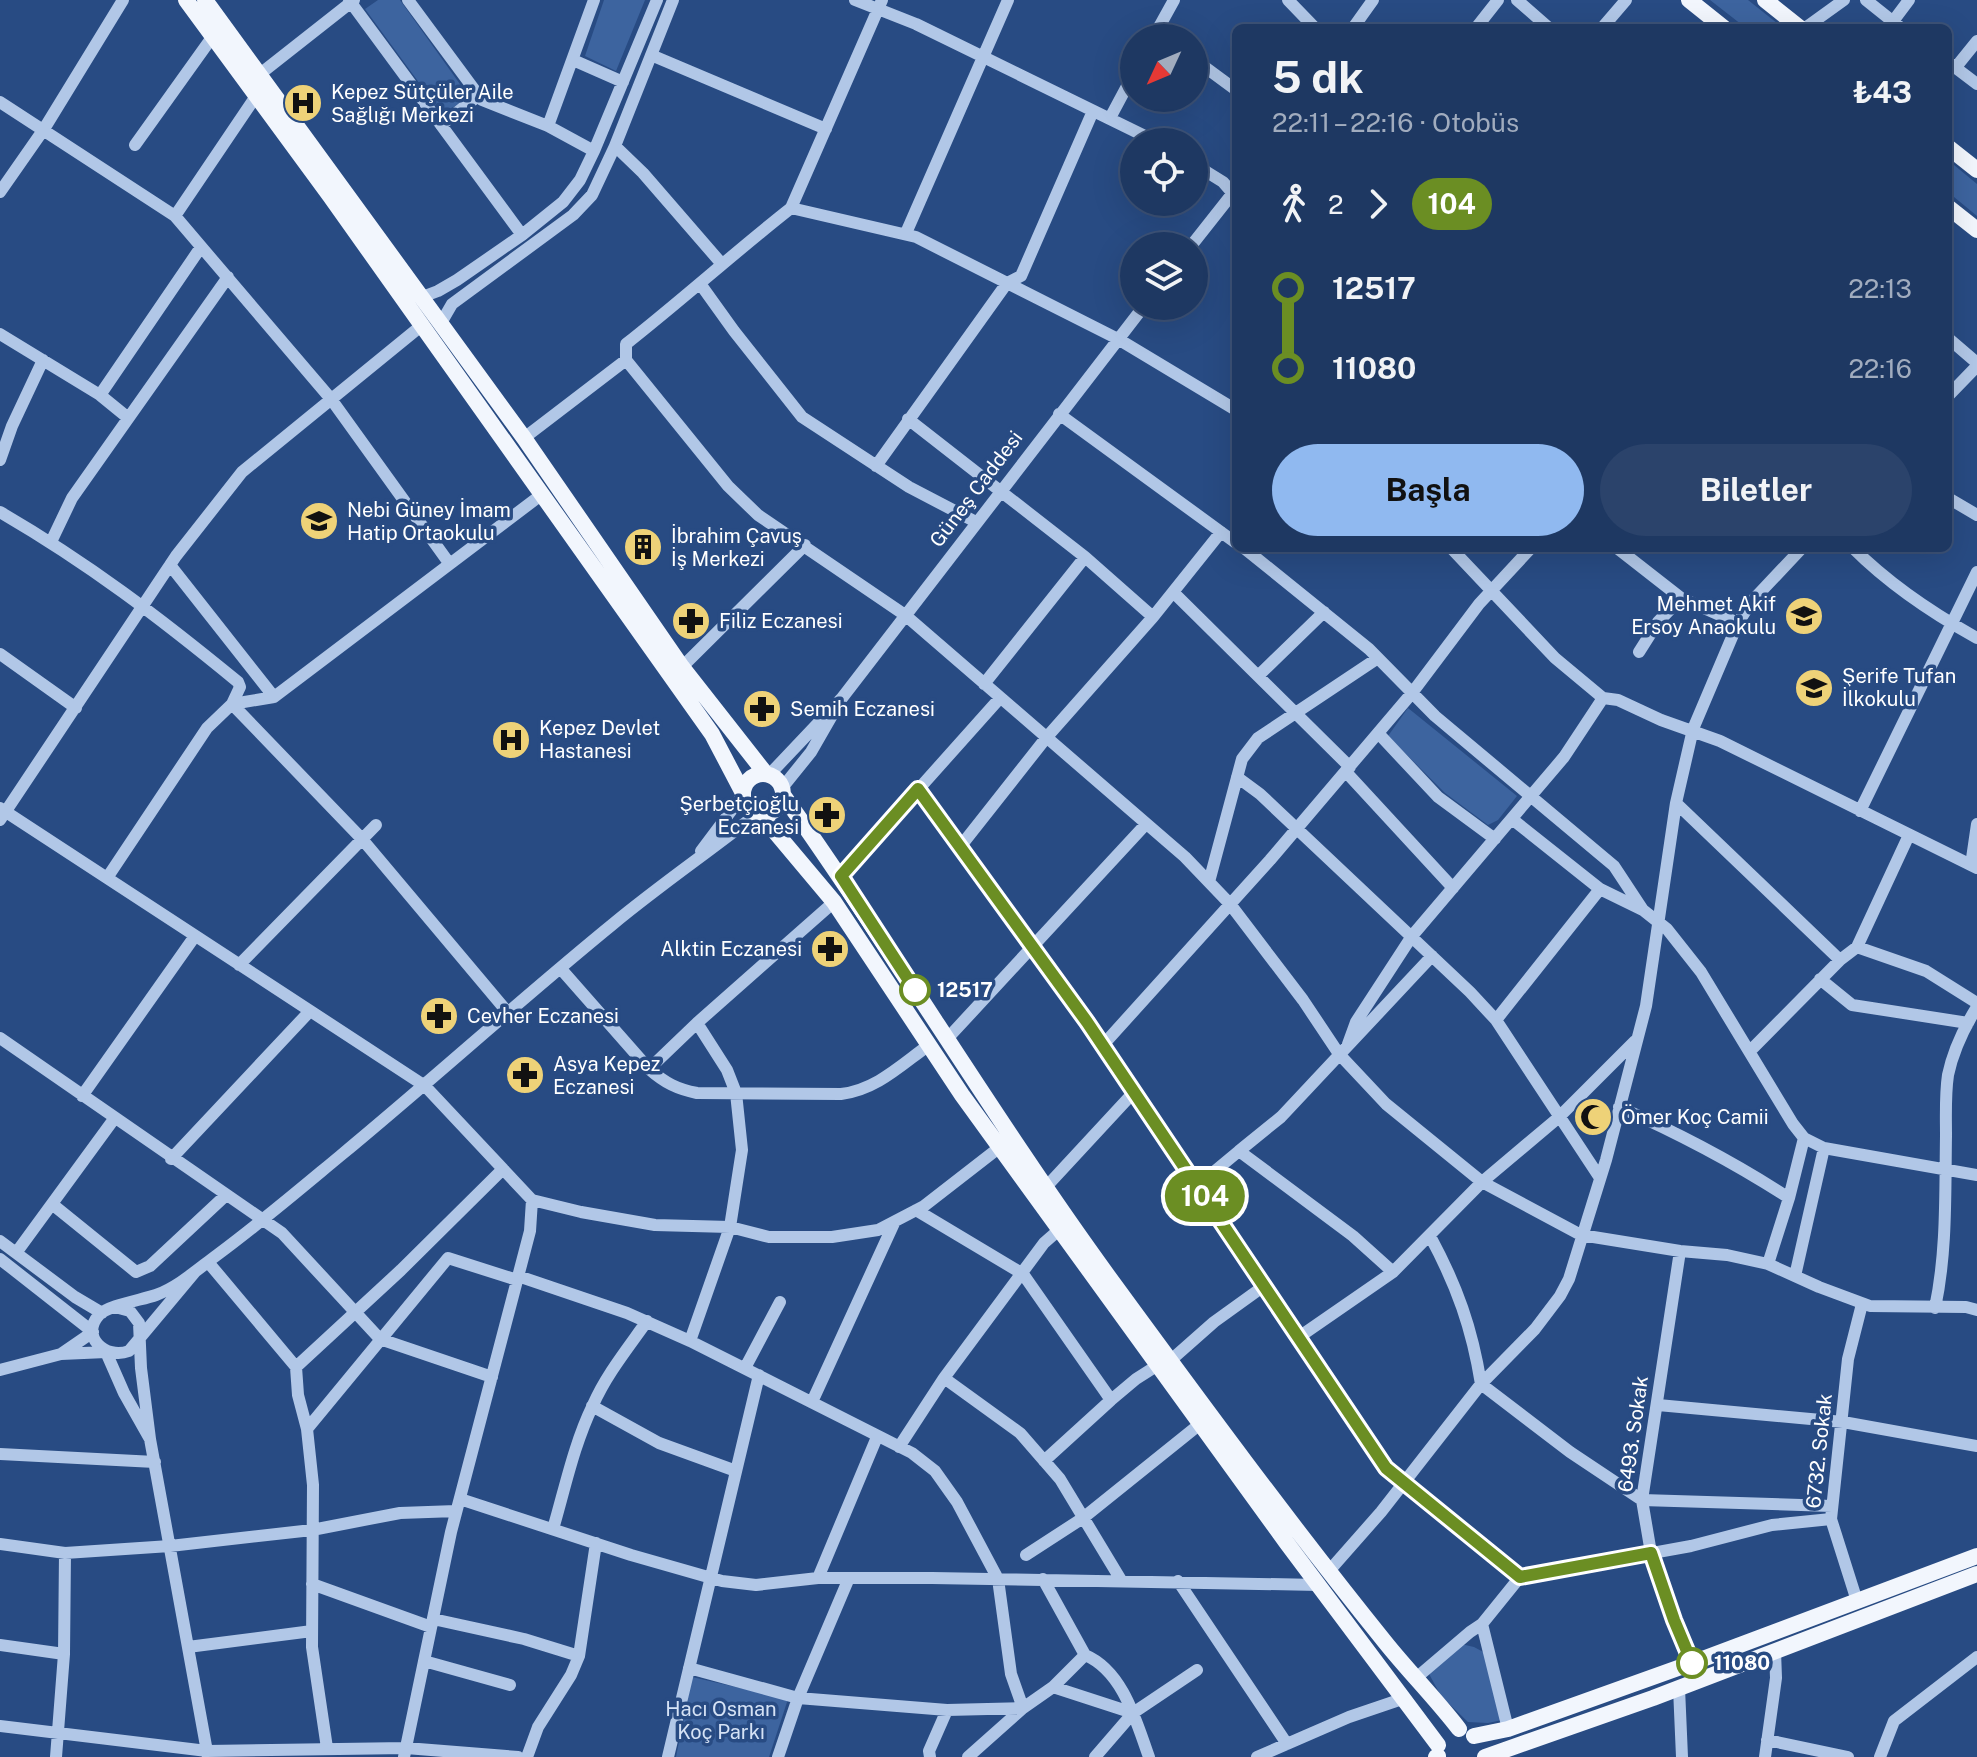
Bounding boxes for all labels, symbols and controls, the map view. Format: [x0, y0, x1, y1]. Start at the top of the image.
north arrow [1120, 24, 1208, 112]
map controls [1120, 24, 1208, 320]
text: 5 dk [1272, 51, 1364, 103]
text: ₺43 [1853, 74, 1912, 110]
place label: Kepez Sütçüler Aile Sağlığı Merkezi [331, 80, 514, 127]
hospital icon: Kepez Sütçüler Aile Sağlığı Merkezi [282, 82, 324, 124]
text: 22:11 – 22:16 · Otobüs [1272, 107, 1519, 138]
button: locate [1120, 128, 1208, 216]
icon: walk [1272, 182, 1316, 226]
icon: forward [1356, 182, 1400, 226]
text: 104 [1428, 187, 1476, 220]
text: 2 [1328, 189, 1344, 220]
button: layers [1120, 232, 1208, 320]
text: 12517 [1332, 270, 1416, 306]
text: 22:13 [1848, 273, 1912, 304]
text: 11080 [1332, 350, 1416, 386]
text: 22:16 [1848, 353, 1912, 384]
street label: Güneş Caddesi [925, 426, 1027, 552]
button: Başla [1272, 444, 1584, 536]
button: Biletler [1600, 444, 1912, 536]
place label: Nebi Güney İmam Hatip Ortaokulu [347, 498, 511, 545]
school or university icon: Nebi Güney İmam Hatip Ortaokulu [298, 500, 340, 542]
place label: İbrahim Çavuş İş Merkezi [671, 524, 802, 571]
building icon: İbrahim Çavuş İş Merkezi [622, 526, 664, 568]
place label: Mehmet Akif Ersoy Anaokulu [1631, 592, 1776, 639]
school or university icon: Mehmet Akif Ersoy Anaokulu [1783, 595, 1825, 637]
pharmacy icon: Filiz Eczanesi [670, 600, 712, 642]
place label: Filiz Eczanesi [719, 609, 843, 633]
place label: Şerife Tufan İlkokulu [1842, 664, 1956, 711]
school or university icon: Şerife Tufan İlkokulu [1793, 667, 1835, 709]
pharmacy icon: Semih Eczanesi [741, 688, 783, 730]
place label: Semih Eczanesi [790, 697, 935, 721]
place label: Kepez Devlet Hastanesi [539, 716, 660, 763]
hospital icon: Kepez Devlet Hastanesi [490, 719, 532, 761]
place label: Şerbetçioğlu Eczanesi [679, 792, 799, 839]
pharmacy icon: Şerbetçioğlu Eczanesi [806, 794, 848, 836]
pharmacy icon: Alktin Eczanesi [809, 928, 851, 970]
place label: Alktin Eczanesi [660, 937, 802, 961]
marker: 12517 [900, 975, 930, 1005]
place label: 12517 [937, 978, 993, 1002]
pharmacy icon: Cevher Eczanesi [418, 995, 460, 1037]
place label: Cevher Eczanesi [467, 1004, 619, 1028]
place label: Asya Kepez Eczanesi [553, 1052, 660, 1099]
pharmacy icon: Asya Kepez Eczanesi [504, 1054, 546, 1096]
mosque icon: Ömer Koç Camii [1572, 1096, 1614, 1138]
place label: Ömer Koç Camii [1621, 1104, 1769, 1129]
line badge: 104 [1159, 1170, 1251, 1222]
text: 104 [1181, 1179, 1229, 1212]
street label: 6493. Sokak [1613, 1374, 1653, 1494]
street label: 6732. Sokak [1801, 1392, 1837, 1510]
marker: 11080 [1677, 1648, 1707, 1678]
place label: 11080 [1714, 1651, 1770, 1675]
park label: Hacı Osman Koç Parkı [665, 1697, 777, 1744]

